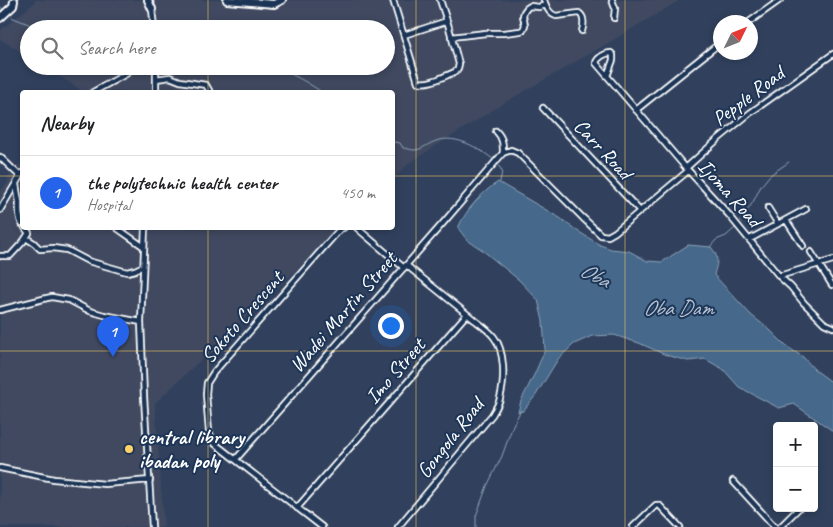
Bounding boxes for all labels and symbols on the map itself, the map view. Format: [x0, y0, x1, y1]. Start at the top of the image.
north arrow [713, 15, 758, 60]
street label: Pepple Road [707, 58, 792, 131]
street label: Carr Road [568, 113, 640, 187]
street label: Ijoma Road [693, 153, 769, 235]
street label: Wadei Martin Street [284, 245, 404, 377]
water label: Oba [575, 256, 617, 295]
street label: Sokoto Crescent [195, 264, 291, 369]
water label: Oba Dam [643, 294, 716, 322]
your location [378, 313, 404, 339]
pin: 1 [97, 316, 129, 357]
street label: Imo Street [359, 331, 432, 409]
street label: Gongola Road [411, 390, 492, 483]
place label: central library ibadan poly [139, 424, 246, 474]
marker: central library ibadan poly [123, 443, 135, 455]

